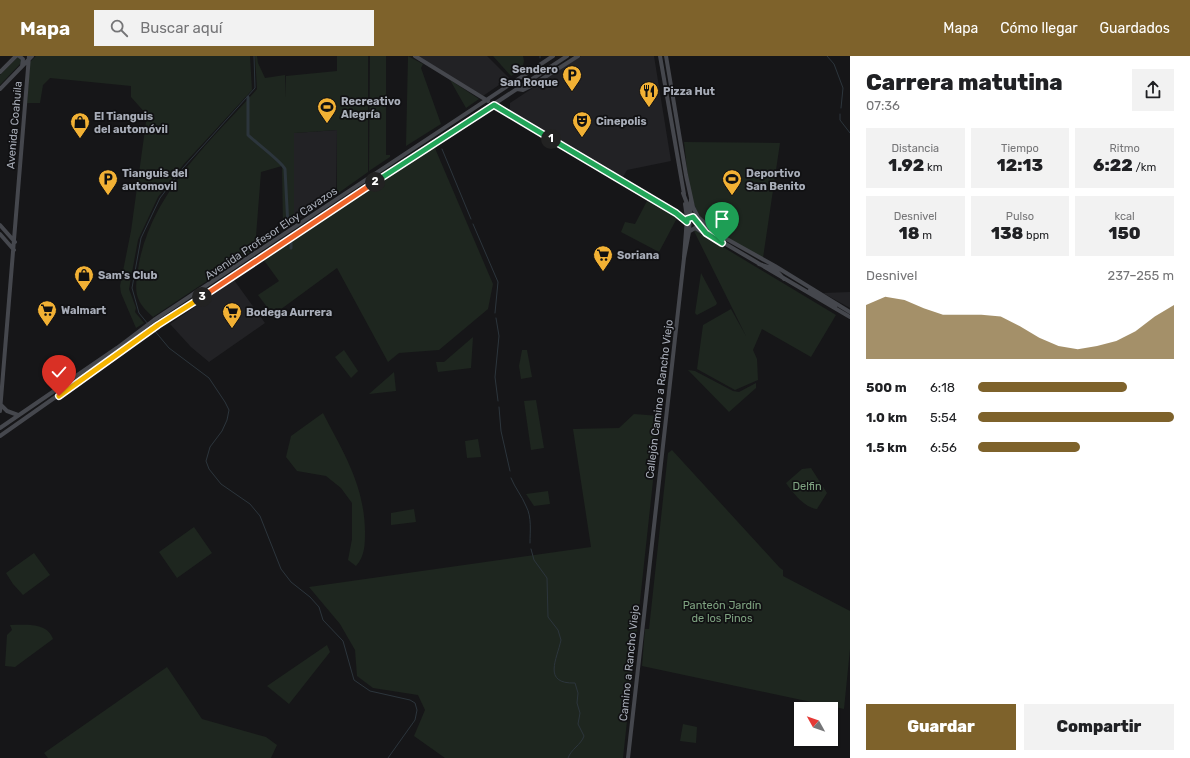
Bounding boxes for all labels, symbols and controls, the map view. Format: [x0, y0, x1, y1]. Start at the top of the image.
search box [94, 10, 374, 46]
text: Mapa [20, 17, 70, 40]
icon: search [108, 17, 130, 39]
text: Buscar aquí [140, 19, 222, 37]
text: Mapa [943, 20, 978, 37]
text: Cómo llegar [1000, 20, 1078, 37]
text: Guardados [1100, 20, 1170, 37]
place label: Sendero San Roque [500, 63, 558, 89]
parking icon: Sendero San Roque [561, 64, 583, 92]
text: Carrera matutina [866, 69, 1063, 96]
button: share [1132, 69, 1174, 111]
restaurant icon: Pizza Hut [638, 80, 660, 108]
street label: Avenida Coahuila [4, 81, 25, 170]
place label: Pizza Hut [663, 85, 715, 98]
place label: Recreativo Alegría [341, 95, 401, 121]
sports icon: Recreativo Alegría [316, 96, 338, 124]
text: 07:36 [866, 98, 900, 113]
place label: El Tianguis del automóvil [94, 110, 168, 136]
theatre icon: Cinepolis [571, 110, 593, 138]
shop icon: El Tianguis del automóvil [69, 111, 91, 139]
place label: Cinepolis [596, 115, 647, 128]
pin: 1 [541, 129, 561, 149]
text: 1 [548, 132, 554, 145]
text: Distancia [891, 142, 939, 155]
text: Tiempo [1001, 142, 1039, 155]
text: Ritmo [1110, 142, 1140, 155]
text: 1.92 [888, 155, 924, 175]
text: 12:13 [997, 155, 1043, 175]
text: 6:22 [1093, 155, 1133, 175]
text: km [924, 161, 942, 174]
text: /km [1133, 161, 1156, 174]
place label: Tianguis del automovil [122, 167, 188, 193]
place label: Deportivo San Benito [746, 167, 806, 193]
parking icon: Tianguis del automovil [97, 168, 119, 196]
sports icon: Deportivo San Benito [721, 168, 743, 196]
pin: 2 [365, 172, 385, 192]
text: 2 [371, 175, 379, 188]
street label: Avenida Profesor Eloy Cavazos [203, 184, 340, 283]
pin [705, 202, 739, 243]
icon: arrive [711, 208, 733, 230]
text: Desnivel [894, 210, 937, 223]
text: Pulso [1006, 210, 1034, 223]
text: kcal [1115, 210, 1135, 223]
text: 18 [899, 223, 919, 243]
text: 138 [991, 223, 1023, 243]
text: 150 [1109, 223, 1141, 243]
text: m [919, 229, 932, 242]
text: bpm [1023, 229, 1049, 242]
supermarket icon: Soriana [592, 244, 614, 272]
place label: Soriana [617, 249, 659, 262]
shop icon: Sam's Club [73, 264, 95, 292]
text: Desnivel [866, 268, 917, 283]
text: 237–255 m [1108, 268, 1174, 283]
place label: Sam's Club [98, 269, 157, 282]
pin: 3 [192, 287, 212, 307]
text: 3 [198, 290, 206, 303]
supermarket icon: Walmart [36, 299, 58, 327]
supermarket icon: Bodega Aurrera [221, 301, 243, 329]
place label: Walmart [61, 304, 106, 317]
place label: Bodega Aurrera [246, 306, 332, 319]
street label: Callejón Camino a Rancho Viejo [643, 319, 676, 479]
pin [42, 355, 76, 396]
icon: check [48, 361, 70, 383]
text: 500 m [866, 380, 907, 395]
text: 6:18 [930, 380, 955, 395]
text: 1.0 km [866, 410, 907, 425]
text: 5:54 [930, 410, 957, 425]
text: 1.5 km [866, 440, 907, 455]
text: 6:56 [930, 440, 957, 455]
park label: Delfin [792, 480, 822, 493]
park label: Panteón Jardín de los Pinos [683, 599, 761, 625]
street label: Camino a Rancho Viejo [617, 604, 642, 722]
north arrow [794, 702, 838, 746]
map controls [794, 702, 838, 746]
button: Guardar [866, 704, 1016, 750]
button: Compartir [1024, 704, 1174, 750]

